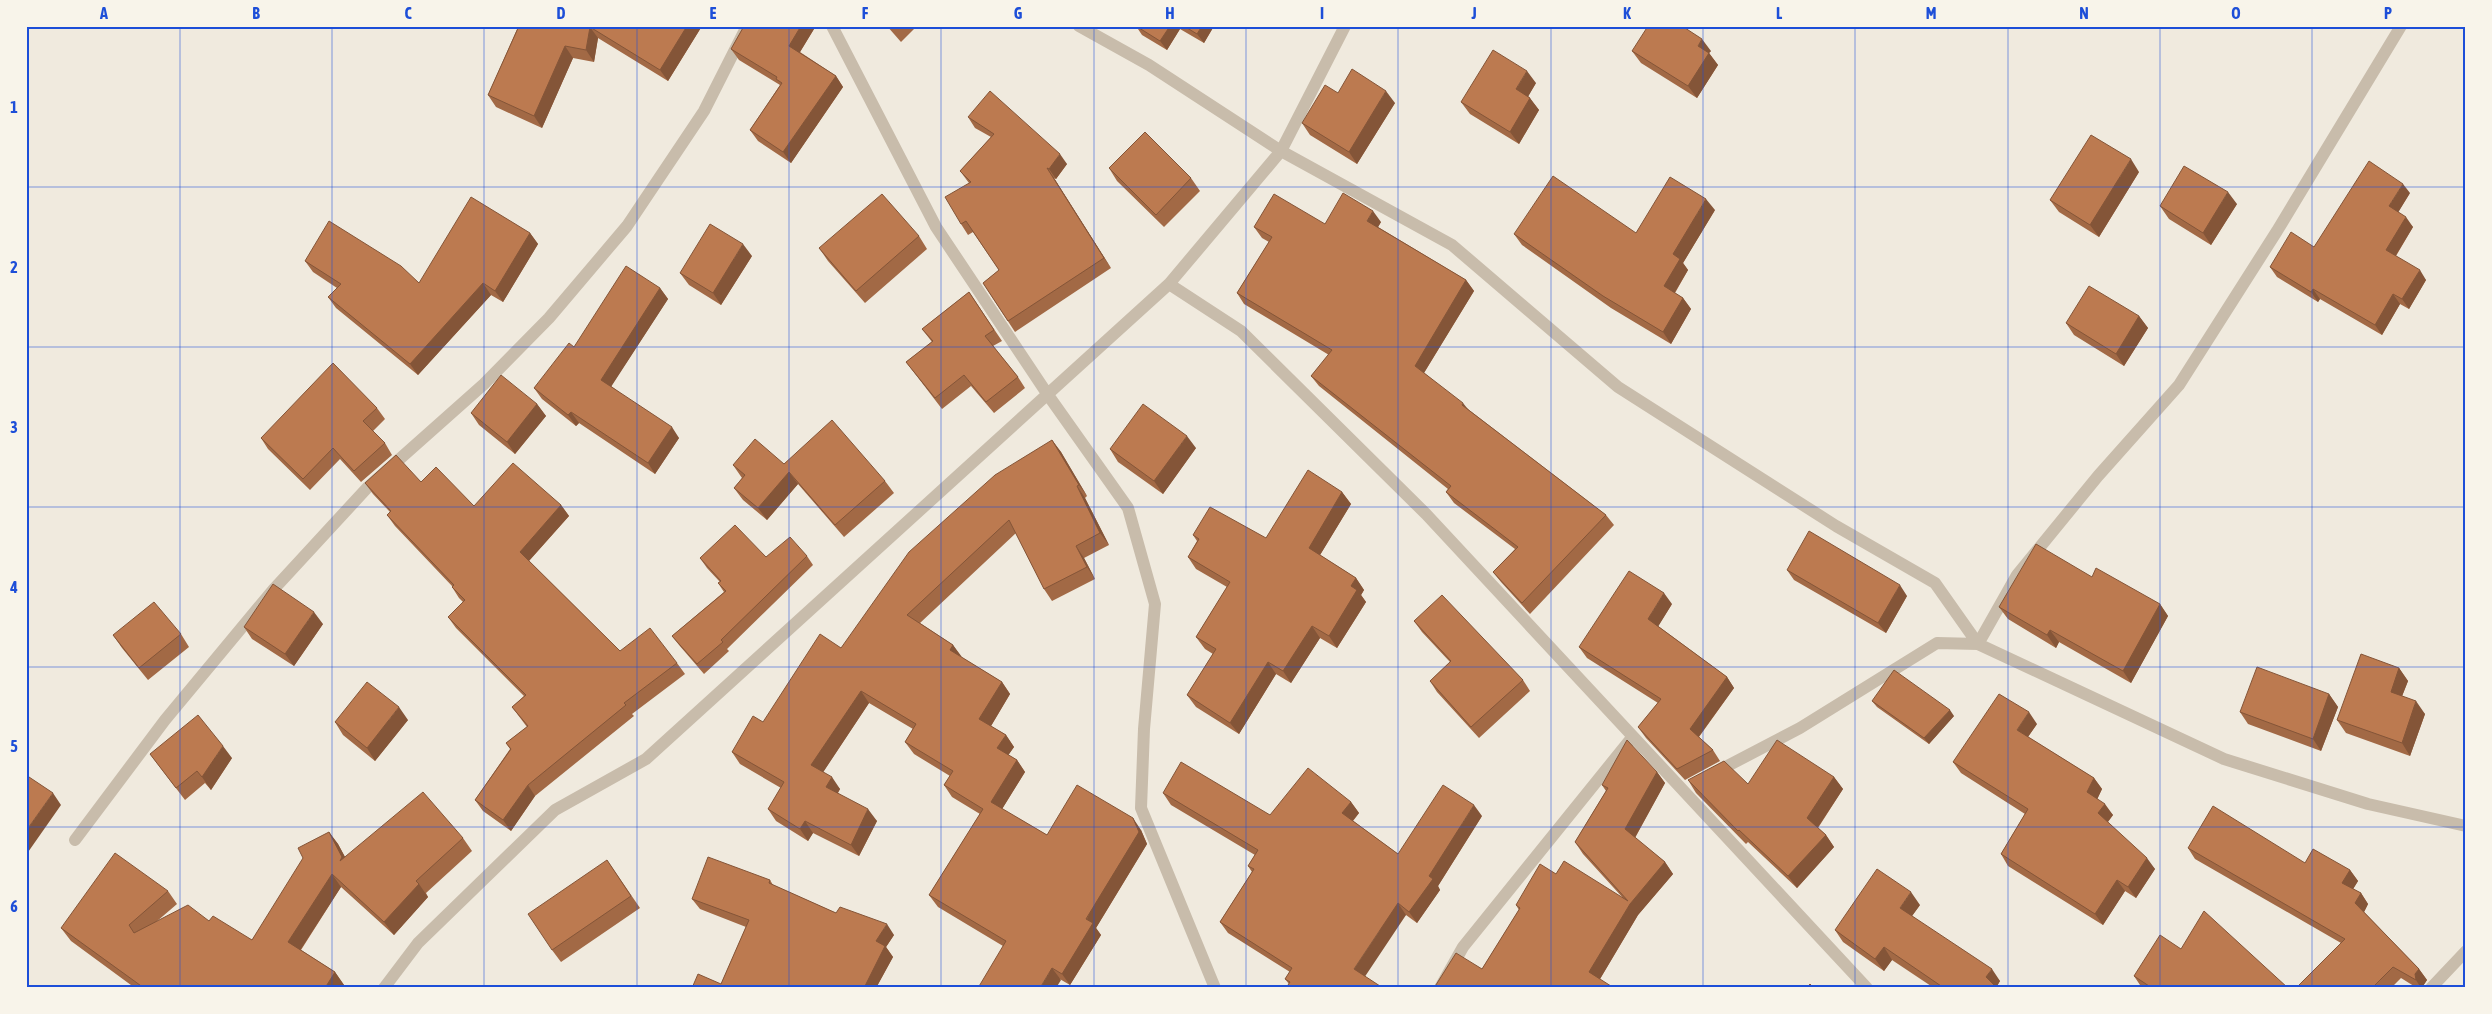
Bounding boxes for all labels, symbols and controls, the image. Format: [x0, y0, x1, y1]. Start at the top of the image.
text: A [99, 4, 108, 22]
text: B [252, 4, 260, 22]
text: C [404, 4, 412, 22]
text: D [557, 4, 566, 22]
text: E [710, 4, 717, 22]
text: F [862, 4, 869, 22]
text: G [1014, 4, 1023, 22]
text: H [1165, 4, 1175, 22]
text: I [1320, 4, 1324, 22]
text: J [1470, 4, 1477, 22]
text: K [1623, 4, 1631, 22]
text: L [1776, 4, 1783, 22]
text: M [1926, 4, 1936, 22]
text: N [2079, 4, 2089, 22]
text: O [2231, 4, 2241, 22]
text: P [2384, 4, 2392, 22]
text: 1 [10, 98, 18, 116]
text: 2 [10, 258, 18, 276]
text: 3 [10, 418, 18, 436]
text: 4 [9, 578, 18, 596]
text: 5 [10, 737, 18, 755]
text: 6 [10, 897, 18, 915]

